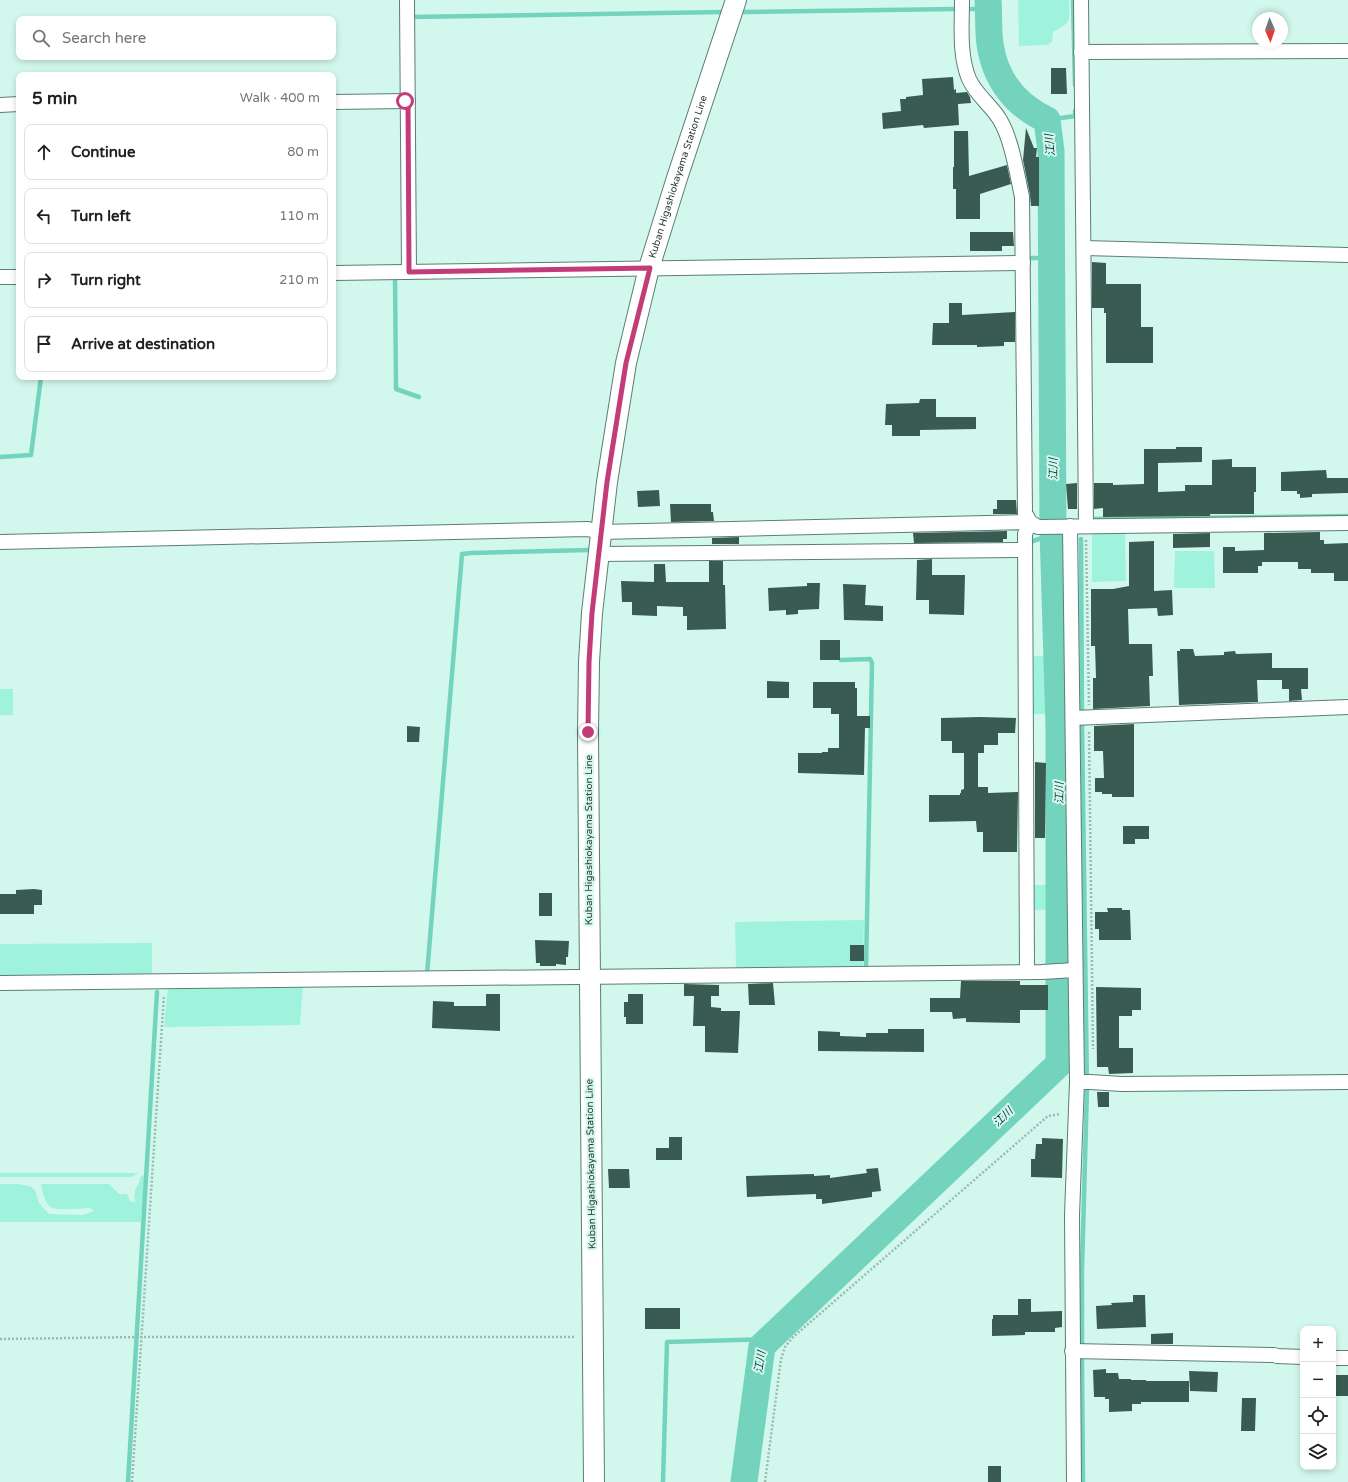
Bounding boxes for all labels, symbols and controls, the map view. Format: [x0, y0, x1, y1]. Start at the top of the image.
north arrow [1252, 12, 1288, 48]
search box [16, 16, 336, 60]
icon: search [30, 27, 52, 49]
text: Search here [62, 29, 146, 47]
text: 5 min [32, 88, 77, 109]
text: Walk · 400 m [240, 90, 320, 106]
route start [396, 92, 414, 110]
street label: Kuban Higashiokayama Station Line [646, 93, 710, 260]
water label: 江川 [1042, 132, 1057, 157]
icon: ahead [33, 141, 55, 163]
text: Continue [71, 143, 135, 161]
text: 80 m [287, 144, 319, 160]
icon: left [33, 205, 55, 227]
text: Turn left [71, 207, 131, 225]
text: 110 m [279, 208, 319, 224]
icon: right [33, 269, 55, 291]
text: Turn right [71, 271, 141, 289]
text: 210 m [279, 272, 319, 288]
icon: arrive [33, 333, 55, 355]
text: Arrive at destination [71, 335, 215, 353]
water label: 江川 [1047, 457, 1060, 480]
route end [579, 723, 597, 741]
street label: Kuban Higashiokayama Station Line [583, 755, 595, 925]
water label: 江川 [1053, 781, 1066, 804]
street label: Kuban Higashiokayama Station Line [584, 1078, 598, 1249]
water label: 江川 [991, 1104, 1016, 1129]
map controls [1300, 1326, 1336, 1470]
button: + [1300, 1326, 1336, 1362]
water label: 江川 [752, 1349, 768, 1374]
button: − [1300, 1362, 1336, 1398]
button: locate [1300, 1398, 1336, 1434]
button: layers [1300, 1434, 1336, 1470]

